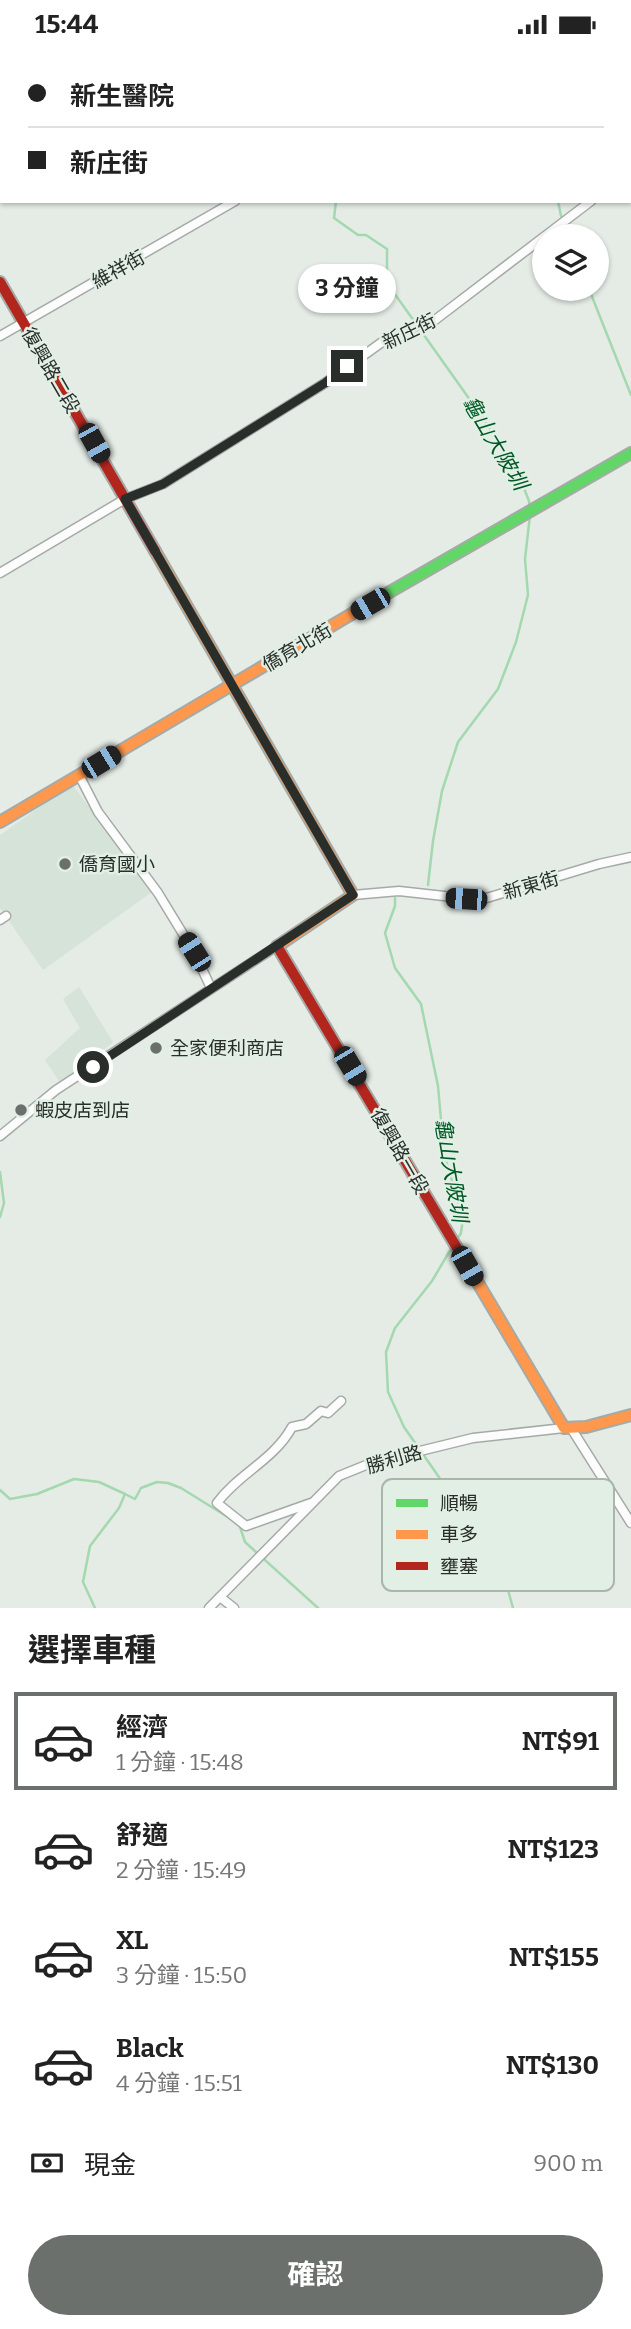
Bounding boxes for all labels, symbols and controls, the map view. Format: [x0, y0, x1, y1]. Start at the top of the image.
text: 15:44 [35, 9, 98, 40]
text: 新生醫院 [70, 81, 174, 112]
text: 新庄街 [70, 148, 148, 179]
map controls [532, 224, 609, 301]
button: layers [532, 224, 609, 301]
street label: 維祥街 [88, 246, 149, 293]
callout: 3 分鐘 [298, 265, 396, 313]
text: 3 分鐘 [315, 274, 379, 302]
street label: 新庄街 [379, 309, 440, 354]
street label: 復興路二段 [17, 323, 84, 417]
route end [331, 350, 363, 382]
water label: 龜山大陂圳 [457, 391, 535, 497]
car [75, 420, 114, 466]
car [347, 584, 394, 624]
street label: 僑育北街 [259, 618, 336, 676]
car [78, 742, 125, 782]
place label: 僑育國小 [79, 853, 155, 876]
marker: 僑育國小 [57, 856, 73, 872]
street label: 新東街 [501, 867, 562, 904]
car [445, 887, 488, 911]
car [174, 929, 215, 975]
place label: 全家便利商店 [170, 1037, 284, 1060]
marker: 全家便利商店 [148, 1040, 164, 1056]
car [331, 1043, 370, 1089]
route start [77, 1051, 109, 1083]
place label: 蝦皮店到店 [35, 1099, 130, 1122]
marker: 蝦皮店到店 [13, 1102, 29, 1118]
street label: 復興路一段 [366, 1104, 433, 1198]
water label: 龜山大陂圳 [429, 1116, 473, 1227]
car [448, 1243, 487, 1289]
street label: 勝利路 [364, 1441, 425, 1478]
legend [382, 1479, 614, 1591]
text: 順暢 [440, 1492, 478, 1515]
text: 車多 [440, 1523, 478, 1546]
text: 壅塞 [440, 1555, 478, 1578]
text: 選擇車種 [28, 1631, 156, 1669]
icon: car [32, 1710, 95, 1773]
text: 經濟 [116, 1712, 168, 1743]
text: NT$91 [522, 1726, 599, 1757]
text: 1 分鐘 · 15:48 [116, 1748, 244, 1776]
icon: car [32, 1818, 95, 1881]
text: 舒適 [116, 1820, 168, 1851]
text: NT$123 [508, 1834, 599, 1865]
text: 2 分鐘 · 15:49 [116, 1856, 247, 1884]
text: XL [116, 1925, 148, 1956]
icon: car [32, 1926, 95, 1989]
text: NT$155 [509, 1942, 599, 1973]
text: 3 分鐘 · 15:50 [116, 1961, 247, 1989]
text: Black [116, 2033, 184, 2064]
icon: car [32, 2034, 95, 2097]
text: NT$130 [506, 2050, 599, 2081]
text: 4 分鐘 · 15:51 [116, 2069, 242, 2097]
icon: cash [28, 2144, 66, 2182]
text: 900 m [533, 2149, 603, 2177]
text: 現金 [84, 2150, 136, 2181]
button: 確認 [28, 2235, 603, 2315]

